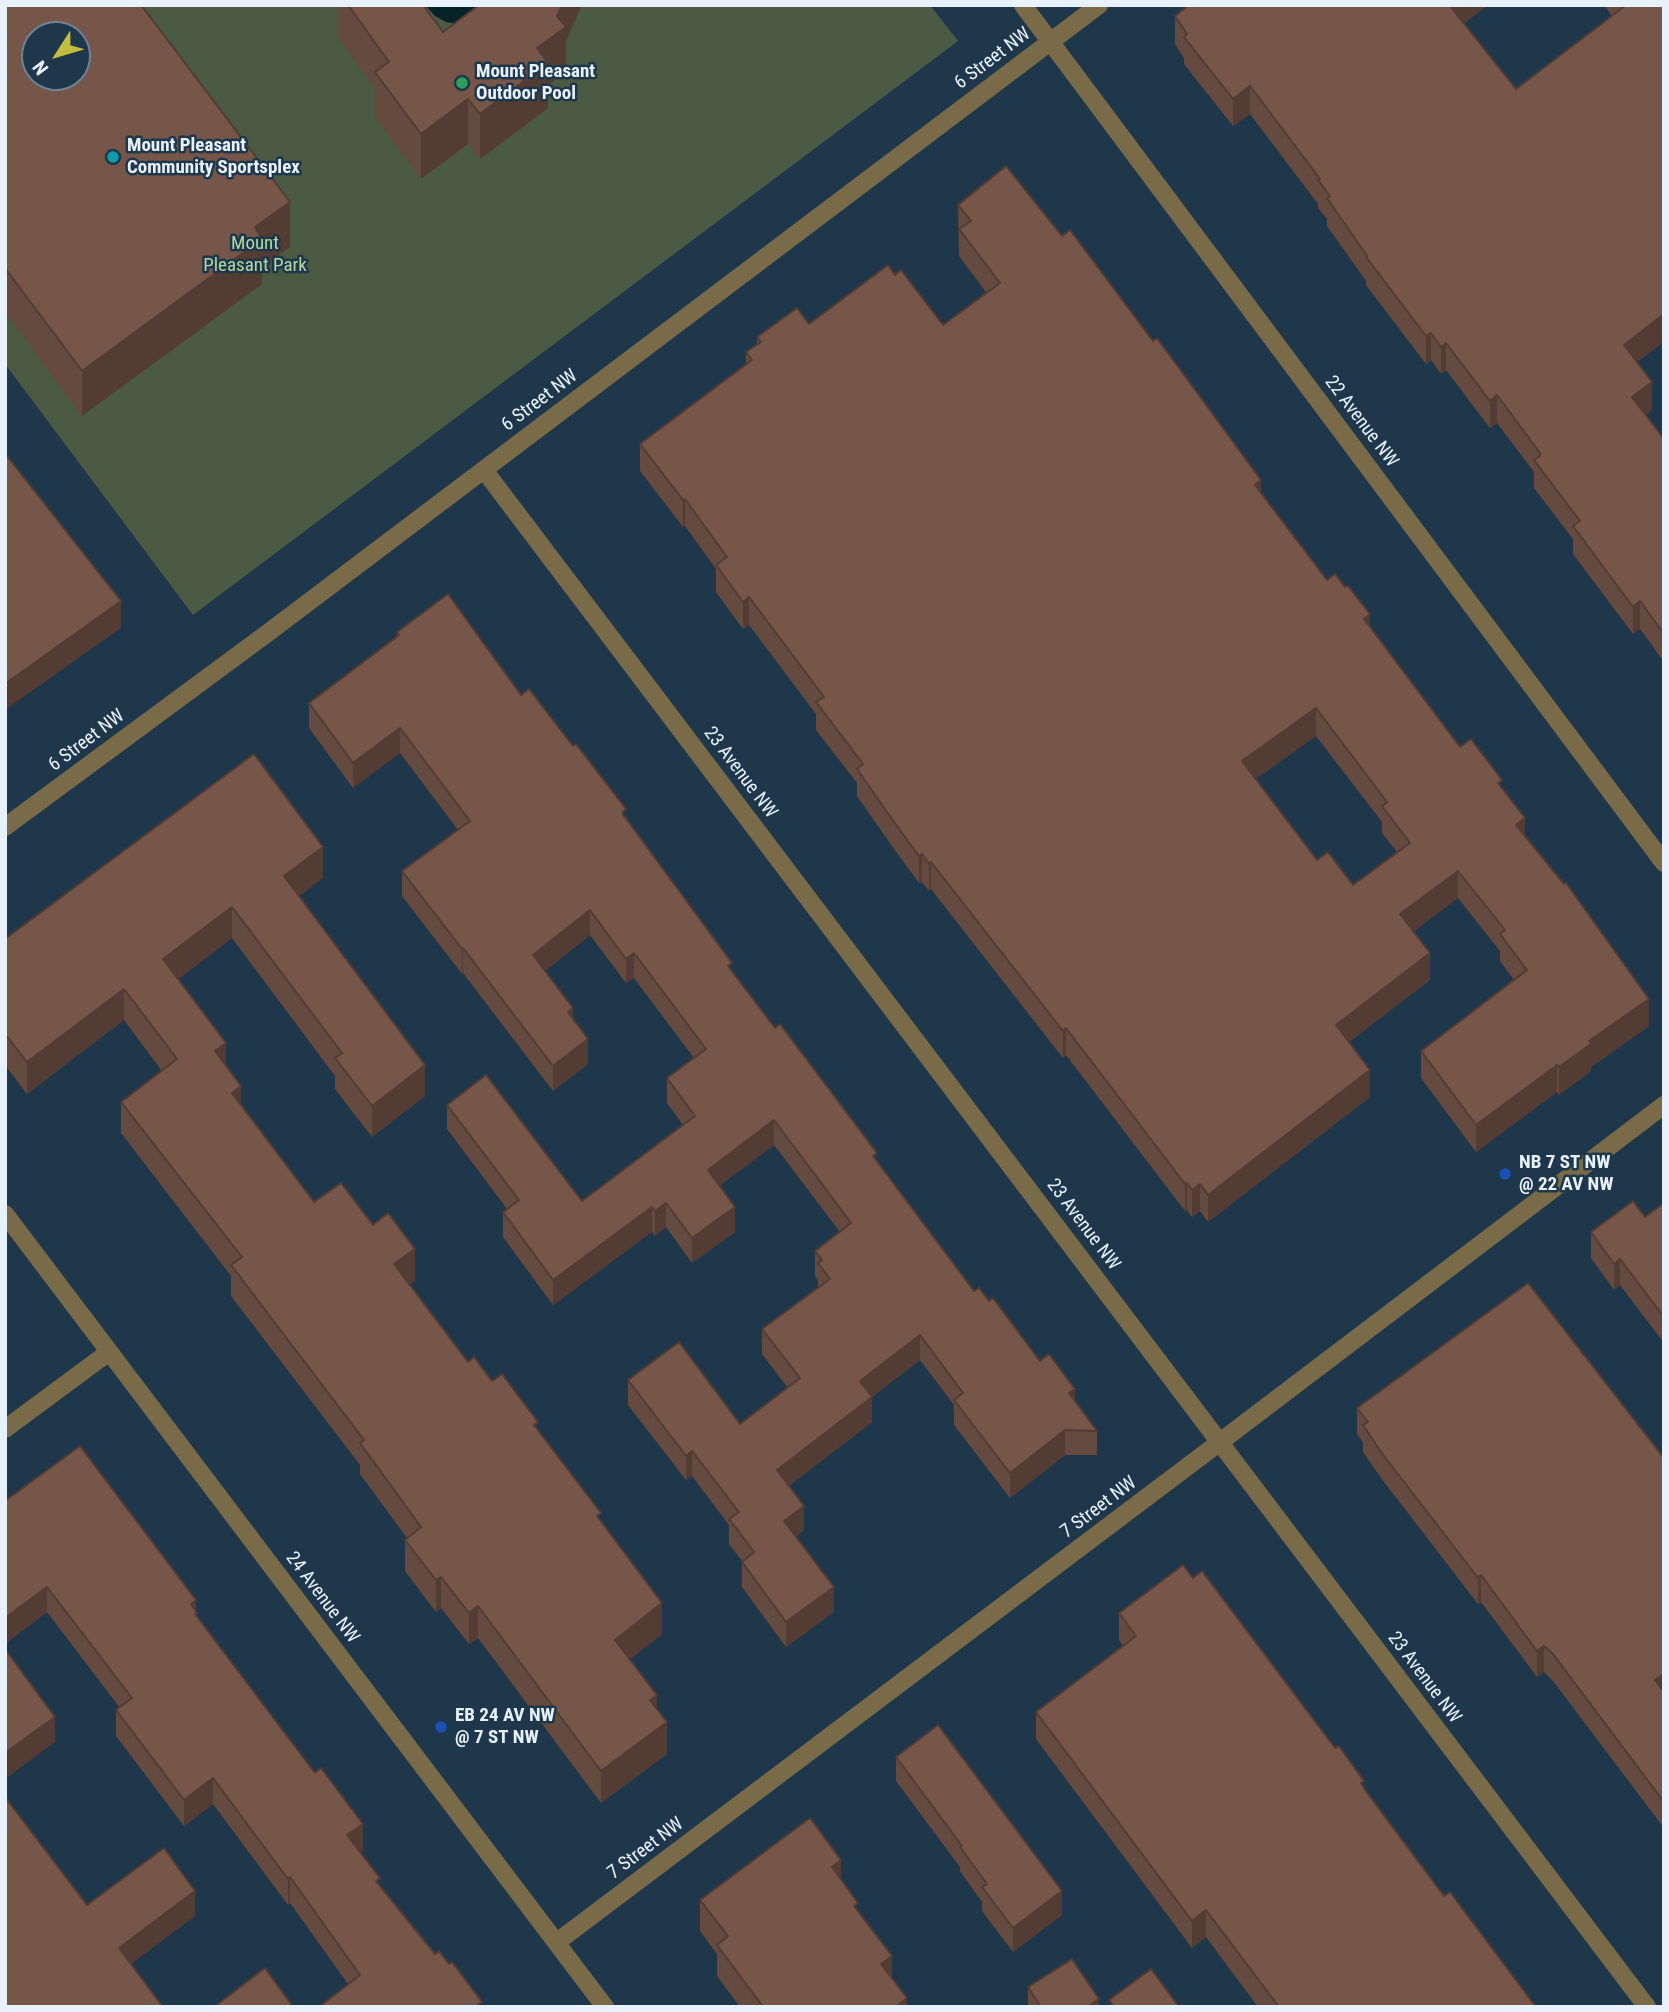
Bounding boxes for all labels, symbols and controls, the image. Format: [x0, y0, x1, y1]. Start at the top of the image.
north arrow [21, 21, 91, 91]
street label: 6 Street NW [951, 23, 1035, 95]
text: N [28, 56, 53, 79]
place label: Mount Pleasant Outdoor Pool [476, 61, 595, 105]
marker: Mount Pleasant Outdoor Pool [454, 75, 470, 91]
place label: Mount Pleasant Community Sportsplex [127, 135, 300, 179]
marker: Mount Pleasant Community Sportsplex [105, 149, 121, 165]
park label: Mount Pleasant Park [203, 233, 307, 277]
street label: 6 Street NW [498, 365, 582, 437]
street label: 22 Avenue NW [1319, 372, 1403, 472]
street label: 6 Street NW [45, 705, 129, 777]
street label: 23 Avenue NW [698, 723, 782, 823]
place label: NB 7 ST NW @ 22 AV NW [1519, 1152, 1613, 1196]
marker: NB 7 ST NW @ 22 AV NW [1497, 1166, 1513, 1182]
street label: 23 Avenue NW [1041, 1175, 1125, 1275]
street label: 7 Street NW [1057, 1472, 1141, 1544]
street label: 24 Avenue NW [280, 1548, 364, 1648]
street label: 23 Avenue NW [1382, 1628, 1466, 1728]
place label: EB 24 AV NW @ 7 ST NW [455, 1705, 555, 1749]
marker: EB 24 AV NW @ 7 ST NW [433, 1719, 449, 1735]
street label: 7 Street NW [604, 1813, 688, 1885]

